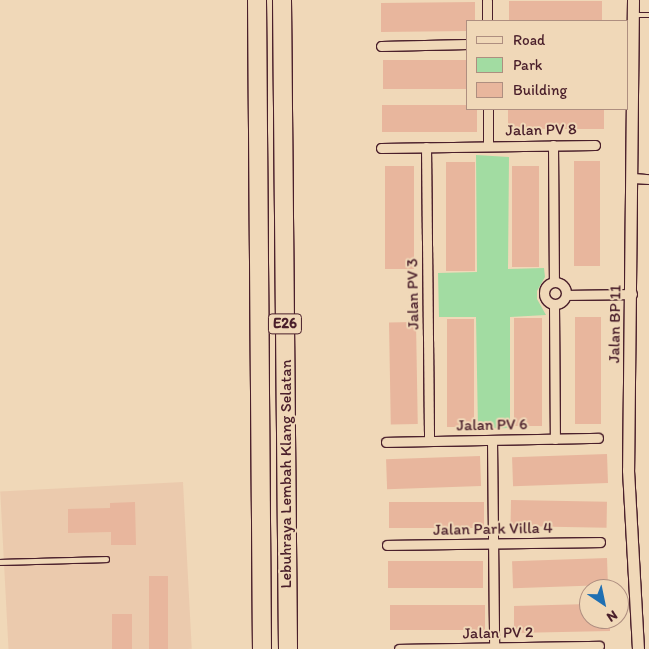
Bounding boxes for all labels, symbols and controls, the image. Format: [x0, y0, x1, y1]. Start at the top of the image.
legend [467, 20, 629, 110]
text: Road [513, 31, 545, 49]
text: Park [513, 56, 543, 74]
text: Building [513, 81, 567, 99]
street label: Jalan PV 8 [505, 120, 577, 140]
street label: Jalan PV 3 [403, 258, 423, 330]
street label: Jalan BP 11 [605, 285, 625, 363]
road number: E26 [268, 312, 302, 336]
street label: Lebuhraya Lembah Klang Selatan [276, 360, 296, 588]
street label: Jalan PV 6 [456, 415, 528, 435]
street label: Jalan Park Villa 4 [433, 518, 553, 540]
north arrow [579, 579, 629, 629]
text: N [603, 606, 621, 626]
street label: Jalan PV 2 [462, 623, 534, 643]

